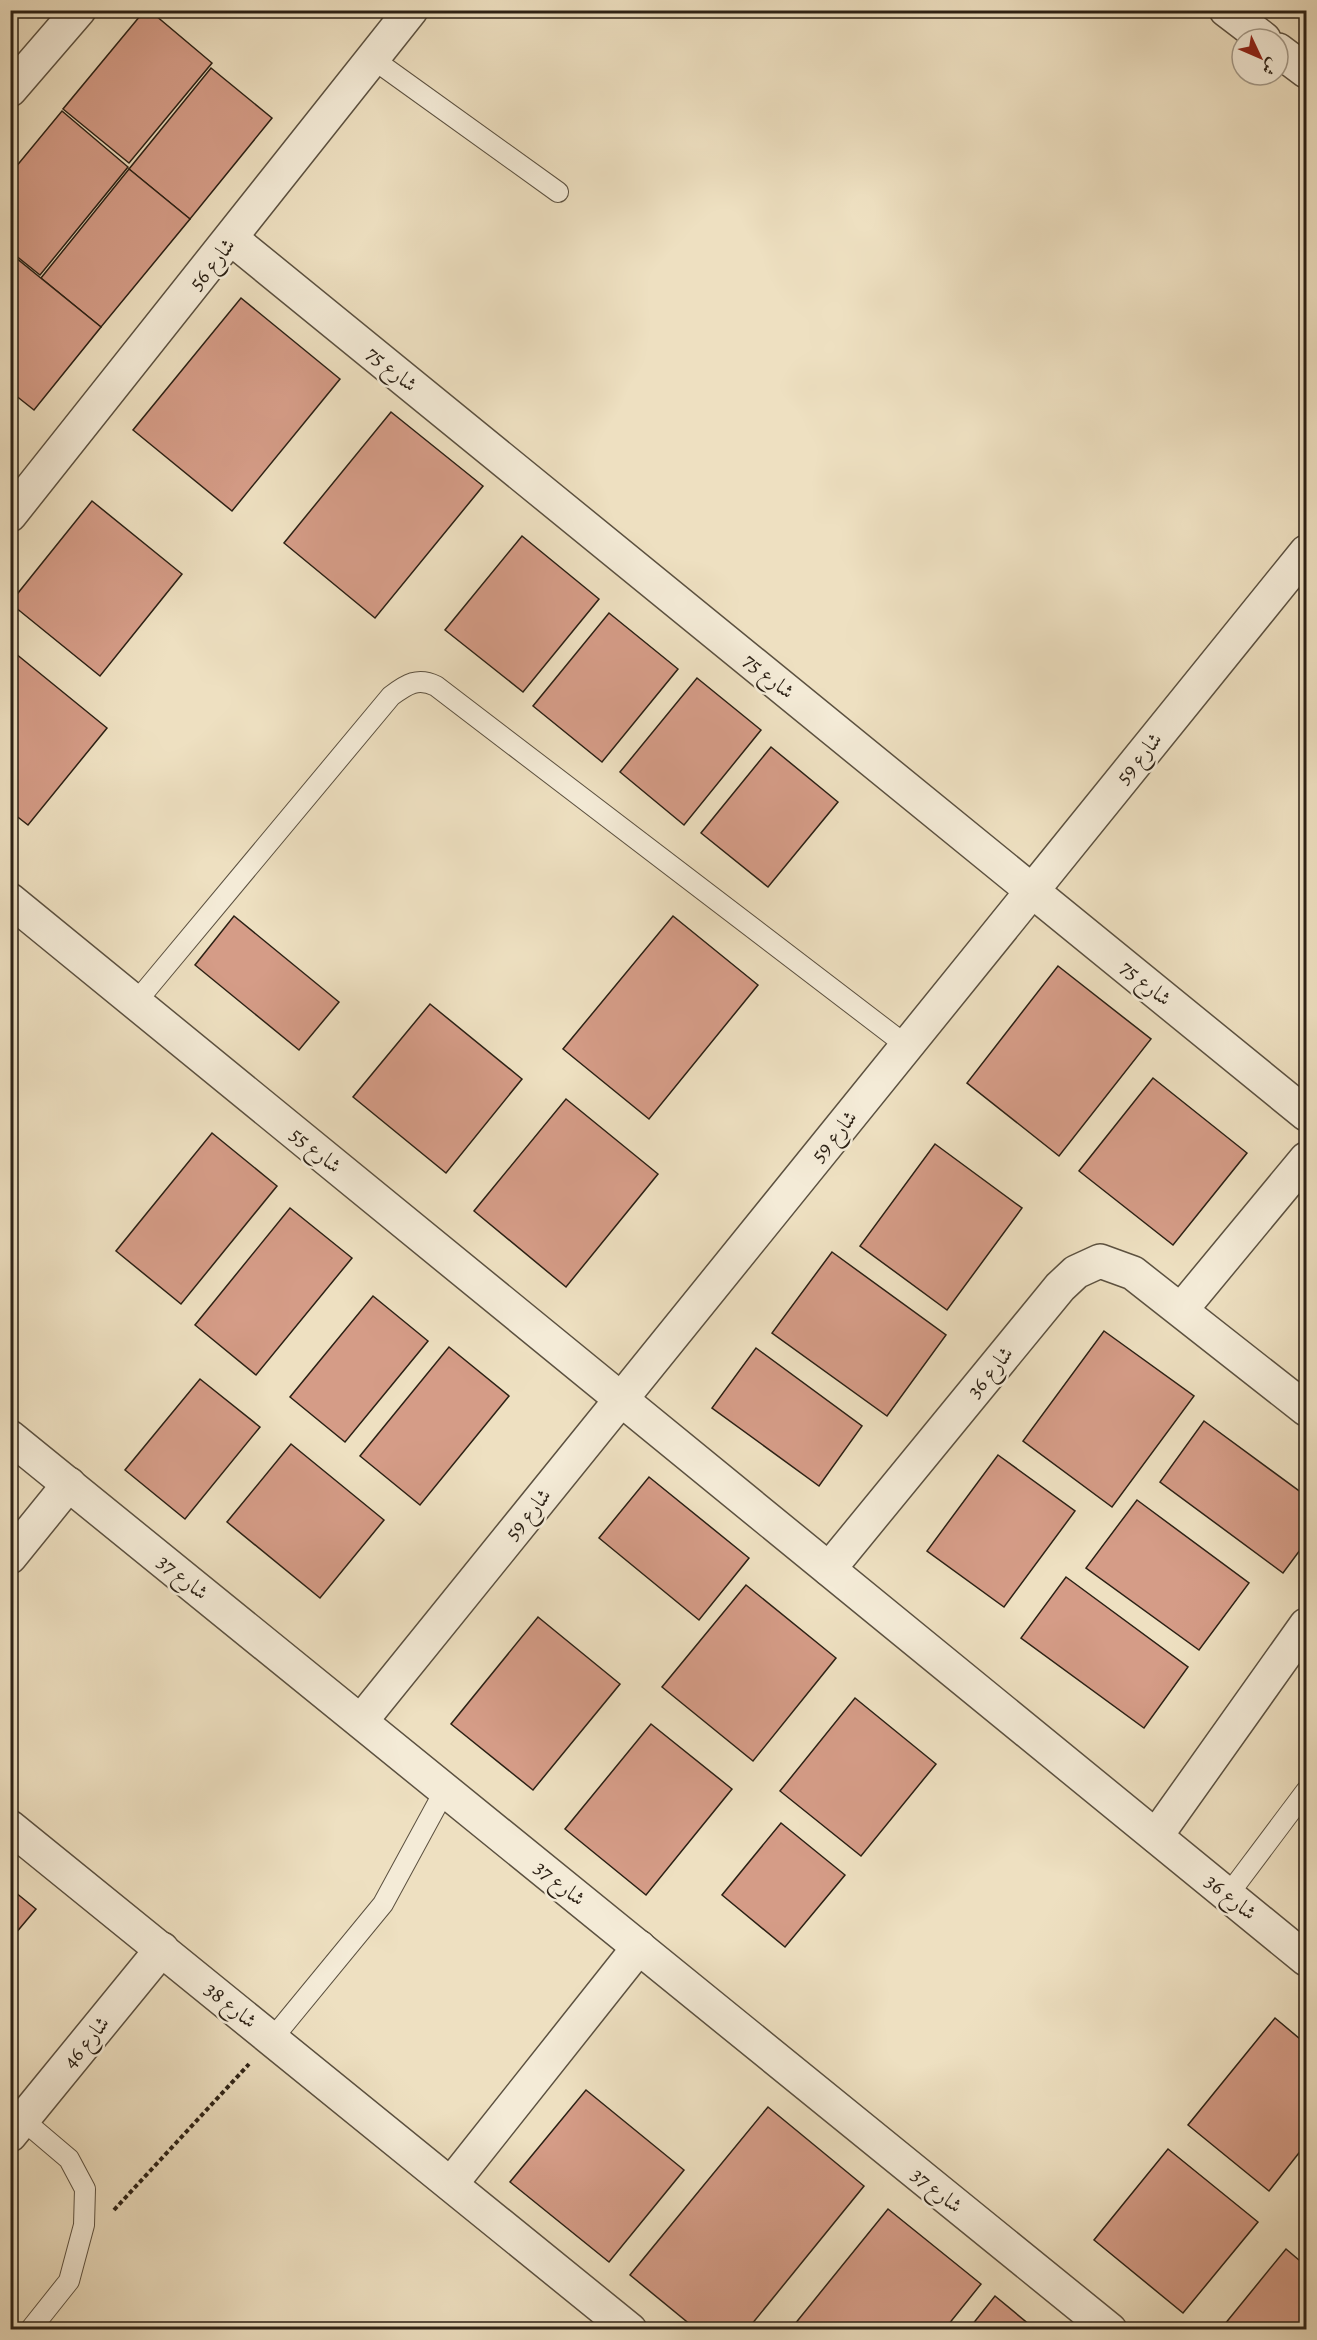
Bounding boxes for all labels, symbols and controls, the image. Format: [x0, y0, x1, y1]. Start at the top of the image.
north arrow [1230, 27, 1290, 87]
text: ش [1257, 53, 1283, 80]
street label: شارع 56 [182, 232, 245, 298]
street label: شارع 75 [358, 340, 424, 401]
street label: شارع 75 [735, 647, 801, 708]
street label: شارع 59 [1109, 726, 1172, 792]
street label: شارع 75 [1112, 954, 1178, 1015]
street label: شارع 59 [804, 1104, 867, 1170]
street label: شارع 55 [282, 1121, 348, 1182]
street label: شارع 36 [961, 1340, 1023, 1406]
street label: شارع 59 [498, 1482, 561, 1548]
street label: شارع 37 [149, 1548, 214, 1609]
street label: شارع 37 [526, 1854, 591, 1915]
street label: شارع 36 [1197, 1868, 1263, 1930]
street label: شارع 38 [197, 1975, 263, 2038]
street label: شارع 46 [56, 2010, 119, 2077]
street label: شارع 37 [903, 2161, 968, 2222]

